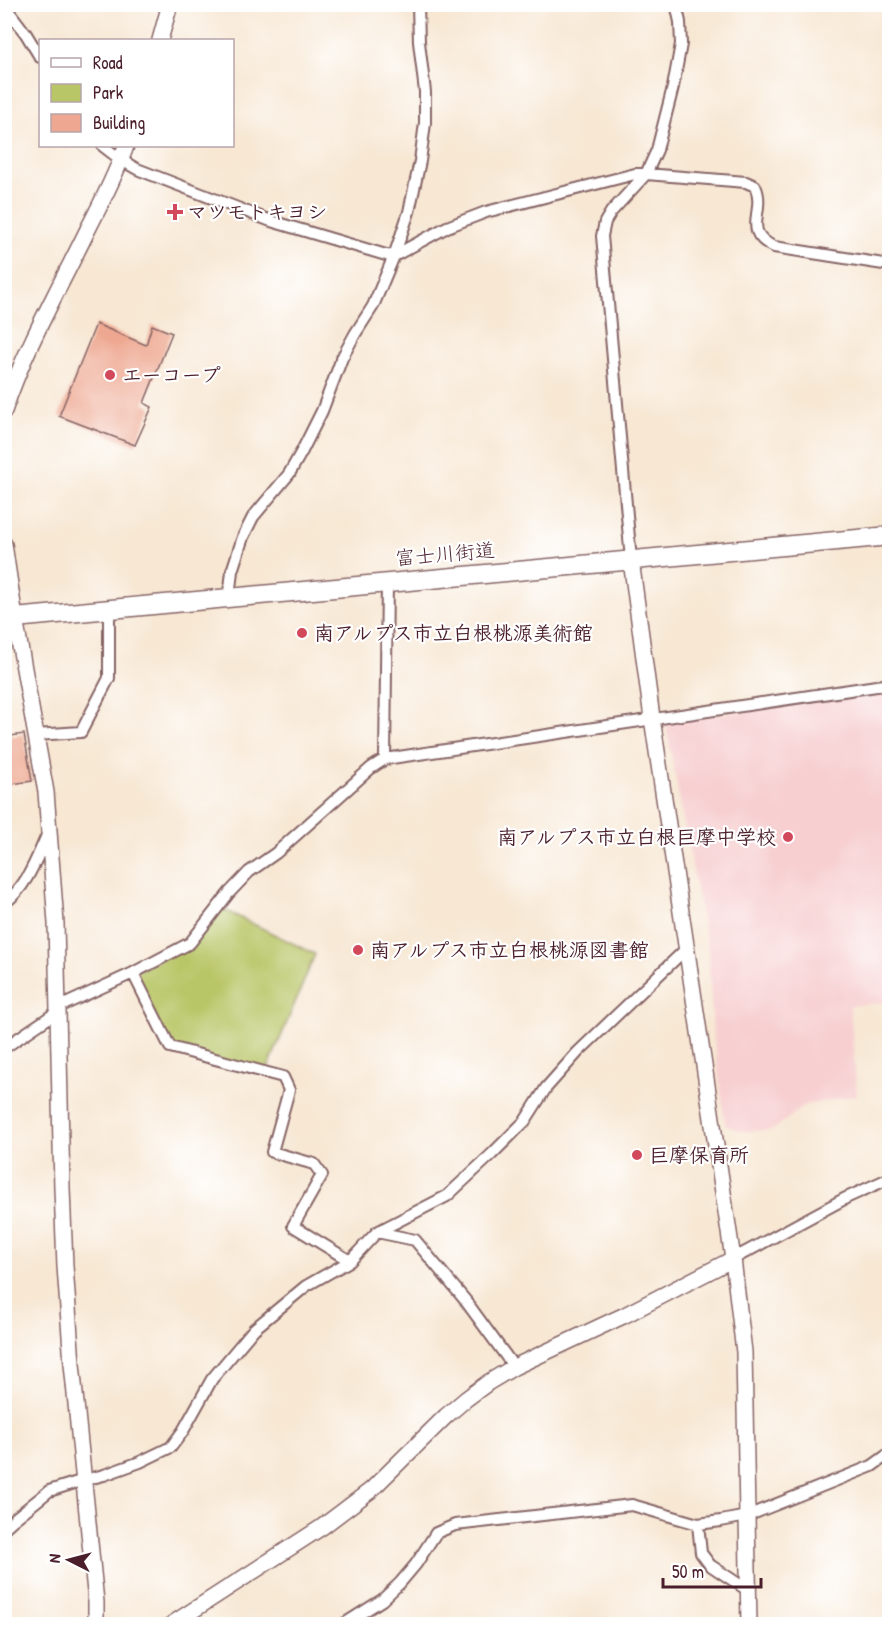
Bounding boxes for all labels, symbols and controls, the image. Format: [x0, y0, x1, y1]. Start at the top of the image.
legend [39, 39, 234, 147]
text: Road [93, 50, 123, 75]
text: Park [93, 80, 124, 105]
text: Building [93, 110, 145, 135]
place label: マツモトキヨシ [187, 198, 327, 225]
marker: マツモトキヨシ [168, 205, 182, 219]
place label: エーコープ [122, 361, 221, 388]
marker: エーコープ [103, 368, 117, 382]
street label: 富士川街道 [394, 536, 496, 571]
place label: 南アルプス市立白根桃源美術館 [314, 619, 593, 646]
marker: 南アルプス市立白根桃源美術館 [295, 626, 309, 640]
place label: 南アルプス市立白根巨摩中学校 [497, 823, 776, 850]
marker: 南アルプス市立白根巨摩中学校 [781, 830, 795, 844]
place label: 南アルプス市立白根桃源図書館 [370, 936, 649, 963]
marker: 南アルプス市立白根桃源図書館 [351, 943, 365, 957]
place label: 巨摩保育所 [649, 1141, 749, 1168]
marker: 巨摩保育所 [630, 1148, 644, 1162]
north arrow [39, 1530, 99, 1590]
scale bar [663, 1551, 760, 1589]
text: N [43, 1553, 66, 1564]
text: 50 m [672, 1559, 704, 1584]

